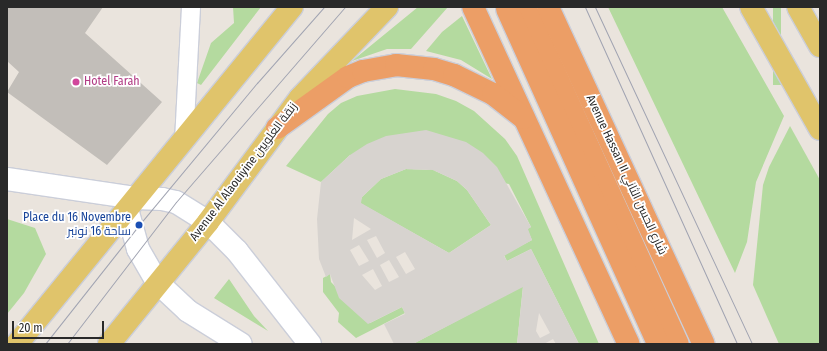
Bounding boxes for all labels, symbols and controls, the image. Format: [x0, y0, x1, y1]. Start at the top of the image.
place label: Hotel Farah [84, 75, 140, 89]
marker: Hotel Farah [71, 77, 81, 87]
street label: Avenue Hassan II شارع الحسن الثاني [583, 93, 669, 257]
street label: Avenue Al Alaouiyine زنقة العلويين [187, 100, 301, 244]
place label: Place du 16 Novembre ساحة 16 نونبر [23, 211, 131, 239]
marker: Place du 16 Novembre ساحة 16 نونبر [134, 220, 144, 230]
scale bar [14, 313, 106, 339]
text: 20 m [19, 321, 43, 335]

